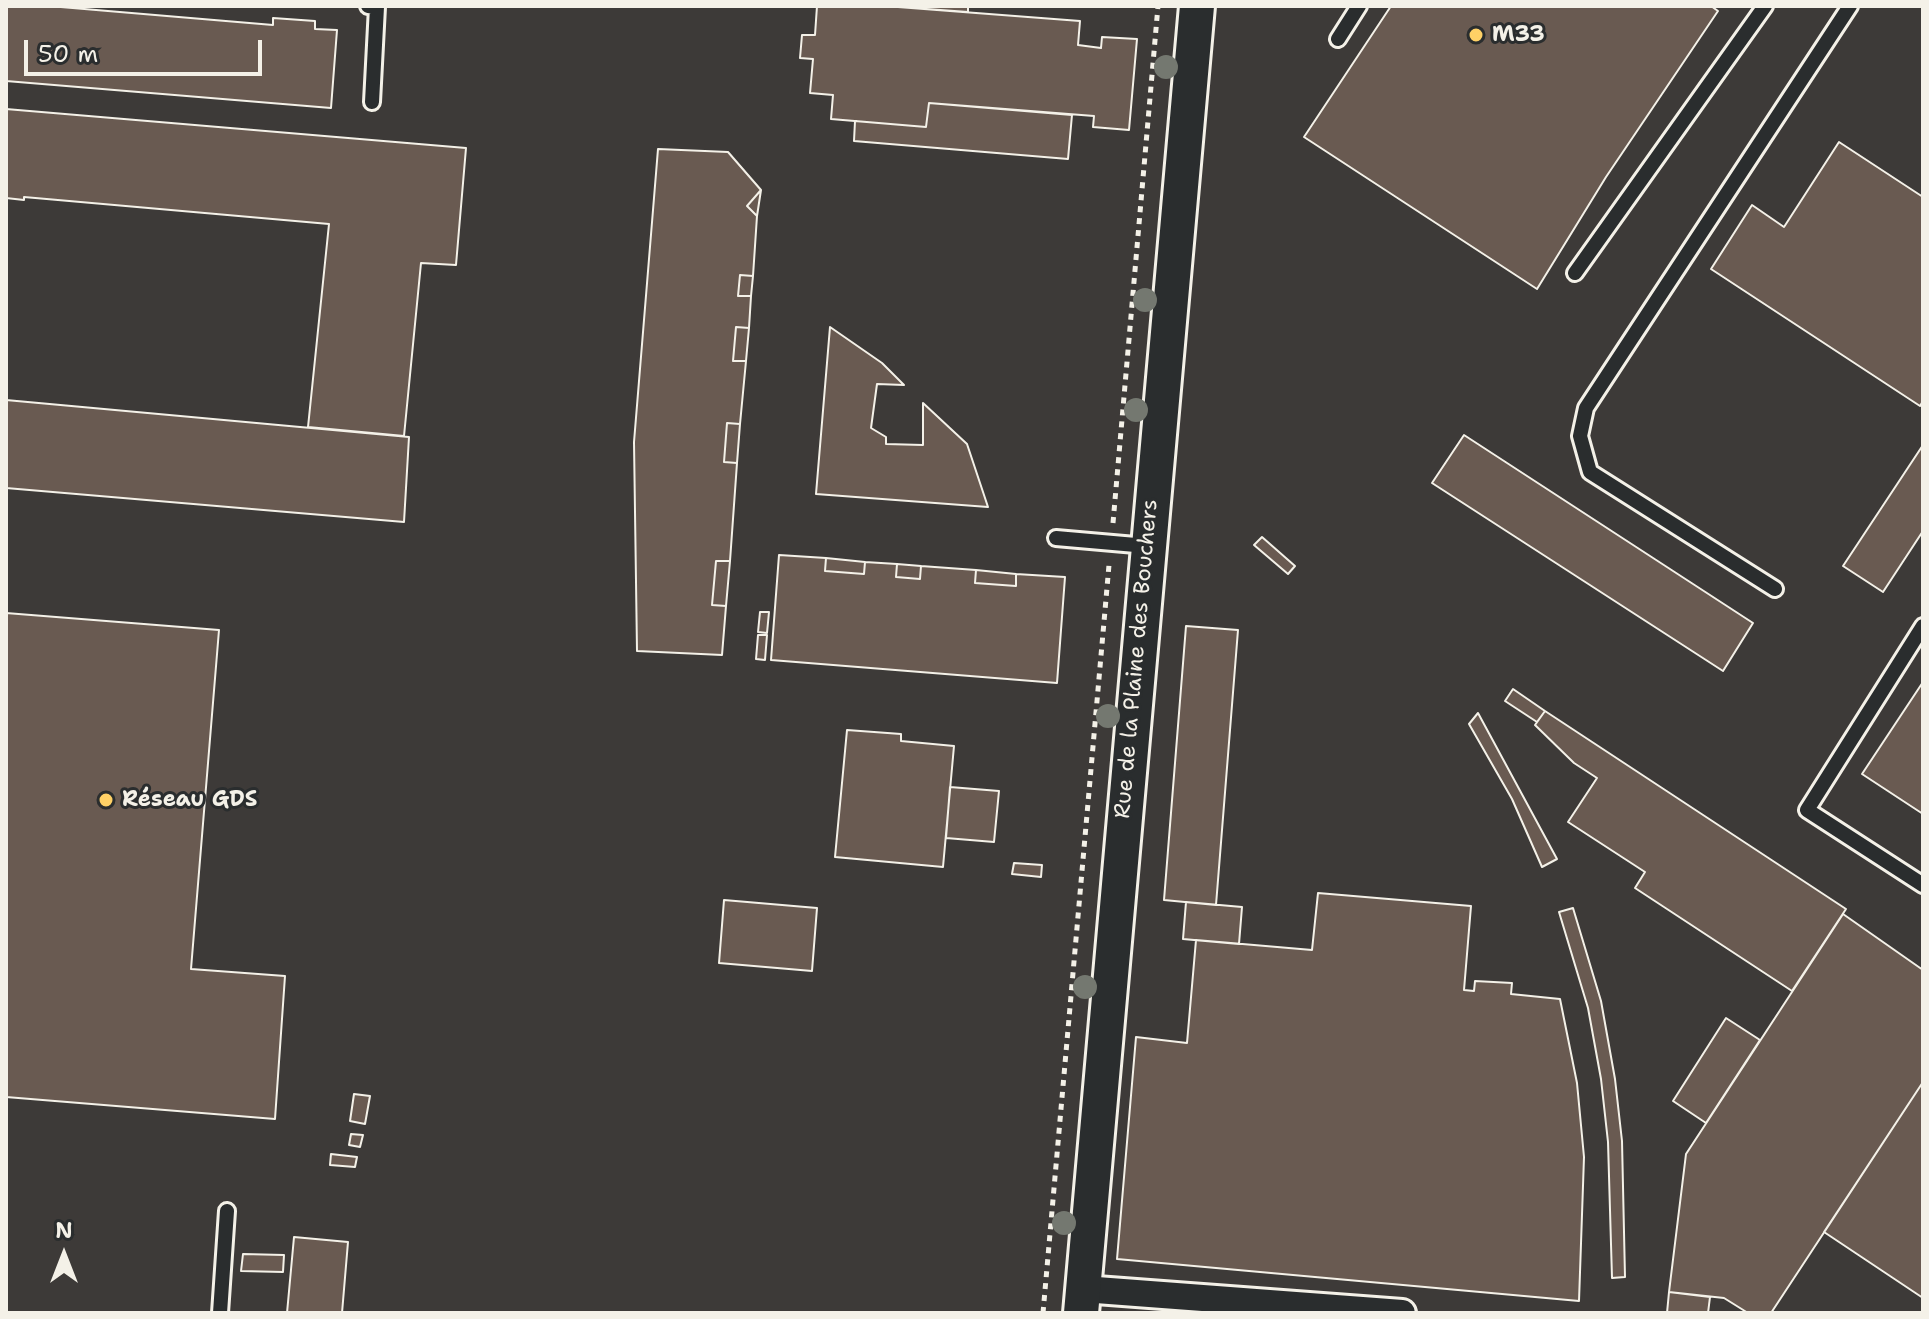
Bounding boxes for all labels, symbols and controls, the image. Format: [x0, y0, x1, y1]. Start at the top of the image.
place label: M33 [1492, 22, 1545, 48]
scale bar [28, 24, 266, 74]
marker: M33 [1467, 26, 1485, 44]
text: 50 m [38, 38, 98, 70]
street label: Rue de la Plaine des Bouchers [1110, 498, 1164, 820]
place label: Réseau GDS [122, 787, 257, 813]
marker: Réseau GDS [97, 791, 115, 809]
north arrow [24, 1215, 104, 1295]
text: N [55, 1216, 73, 1245]

